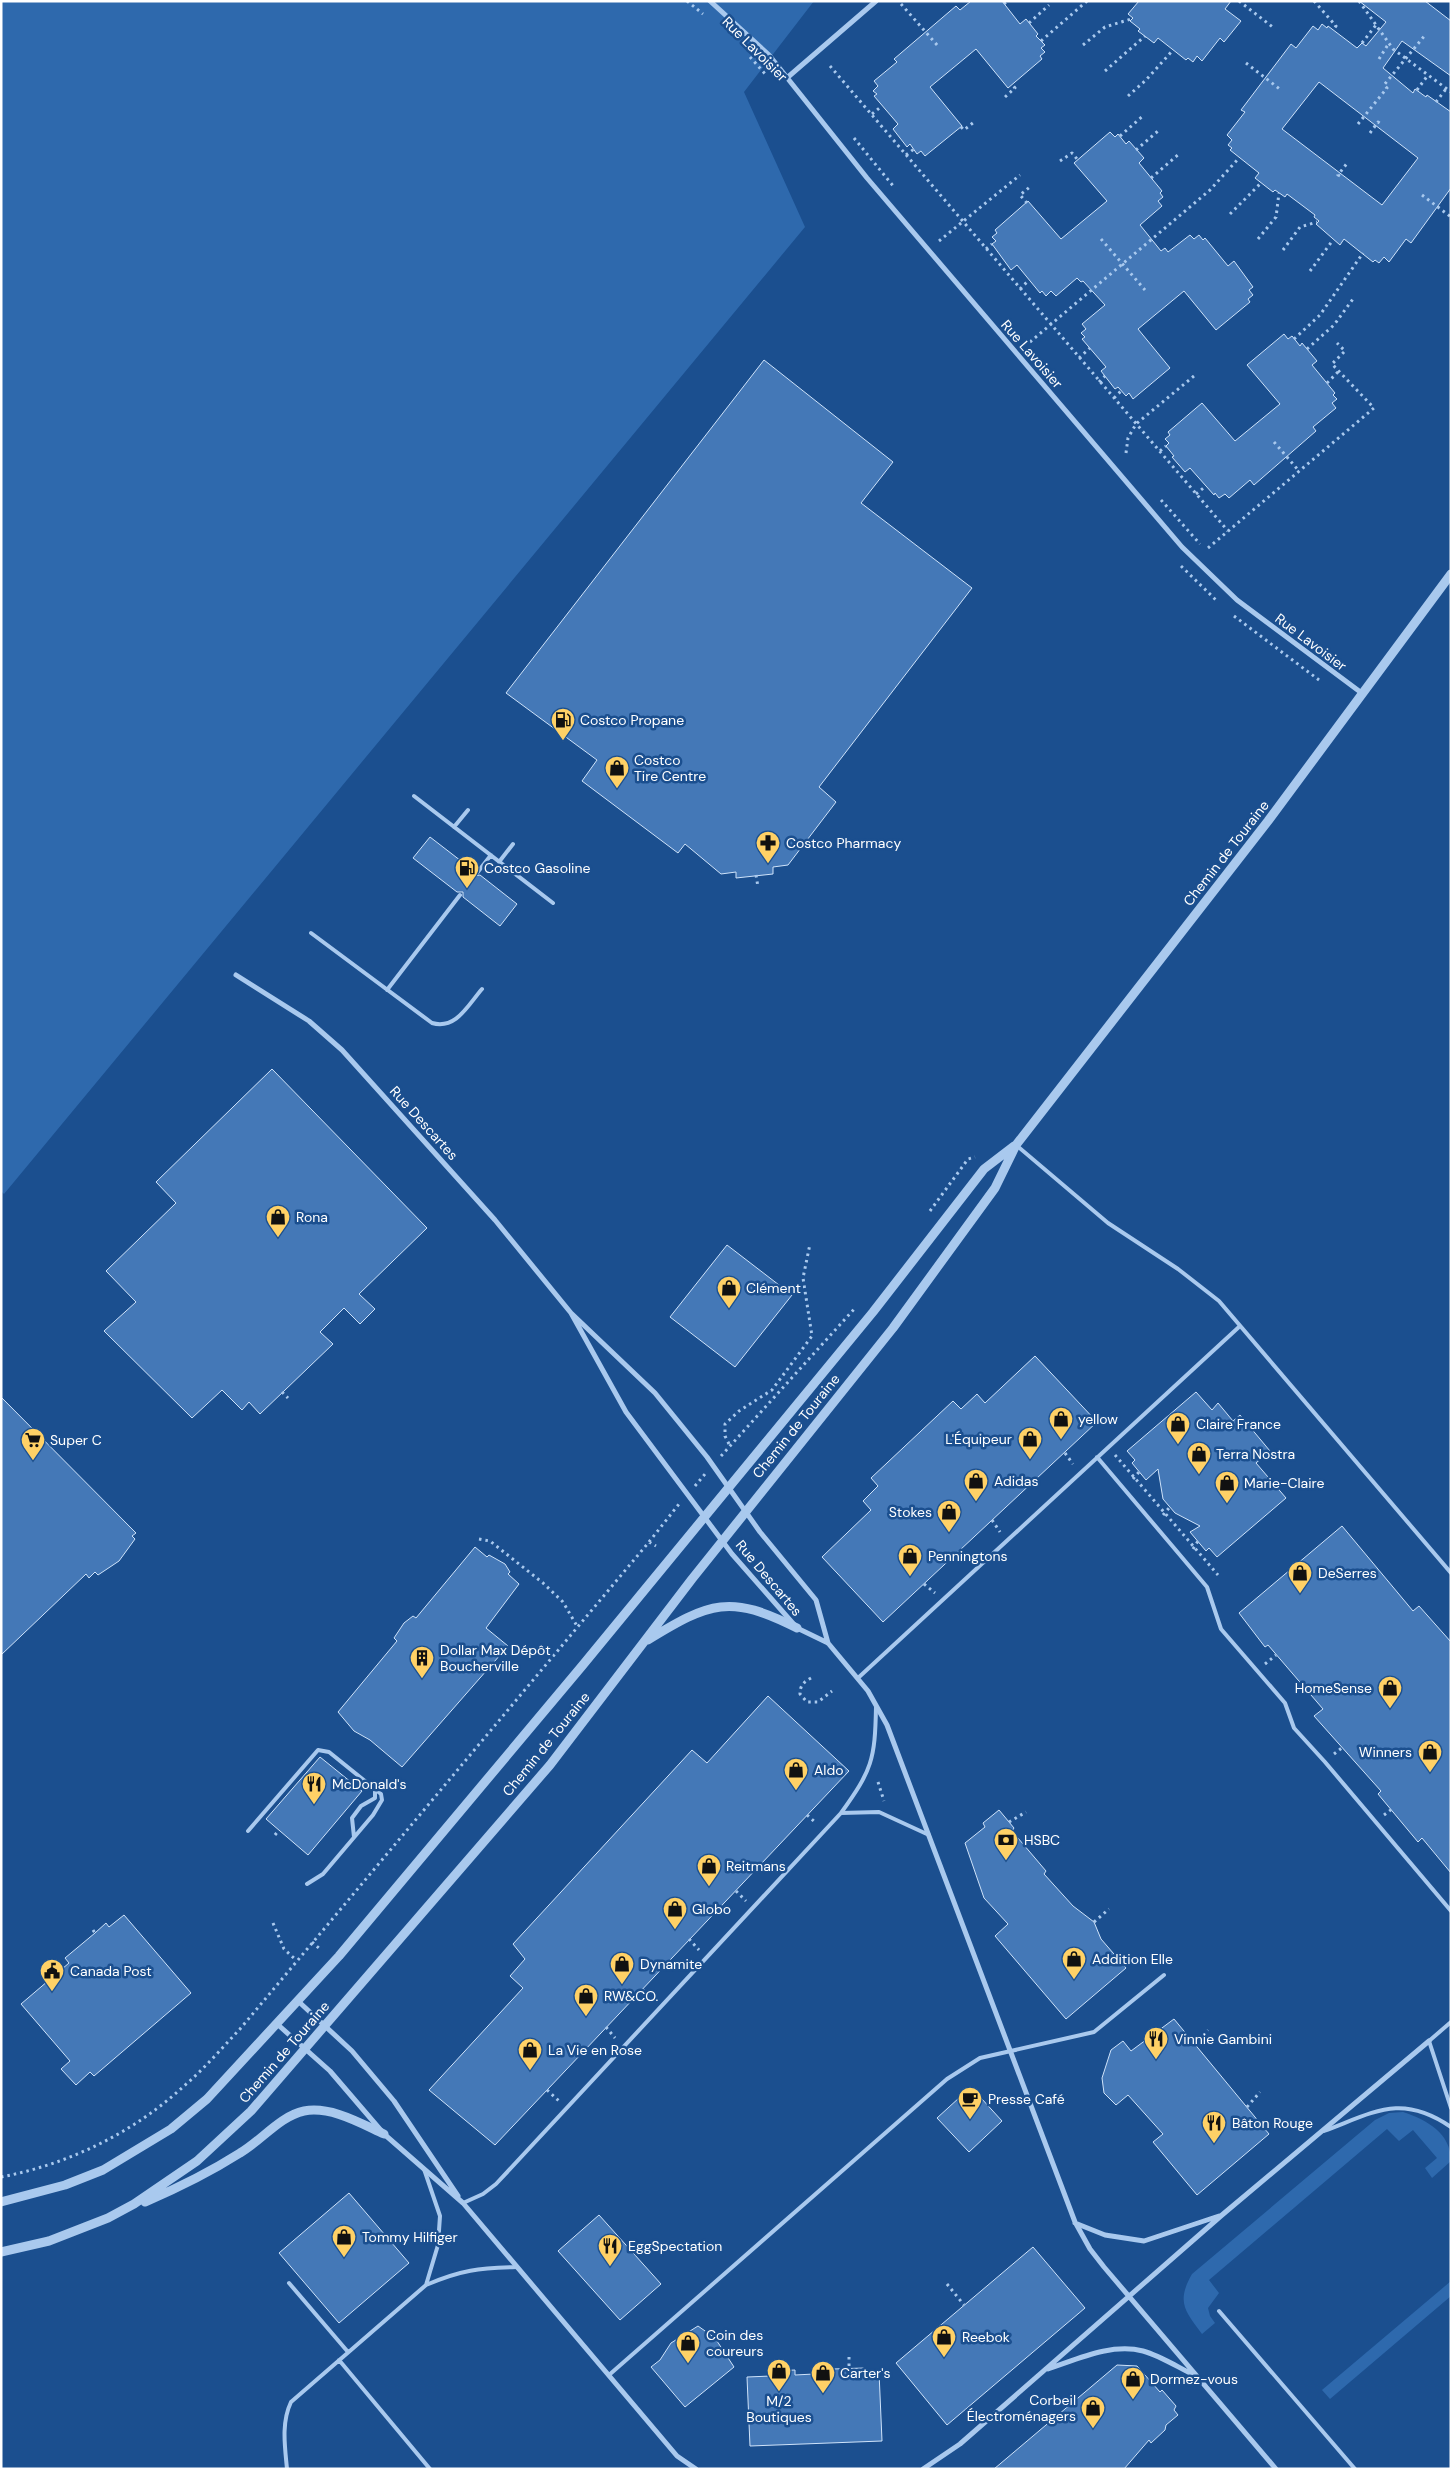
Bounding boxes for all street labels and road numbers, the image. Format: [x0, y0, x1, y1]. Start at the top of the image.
street label: Rue Lavoisier [719, 13, 791, 85]
street label: Rue Lavoisier [997, 316, 1067, 392]
street label: Rue Lavoisier [1272, 609, 1350, 675]
street label: Chemin de Touraine [1179, 797, 1273, 909]
street label: Rue Descartes [386, 1082, 462, 1164]
street label: Chemin de Touraine [748, 1370, 844, 1482]
street label: Rue Descartes [732, 1536, 806, 1620]
street label: Chemin de Touraine [498, 1688, 594, 1800]
street label: Chemin de Touraine [235, 1997, 333, 2107]

